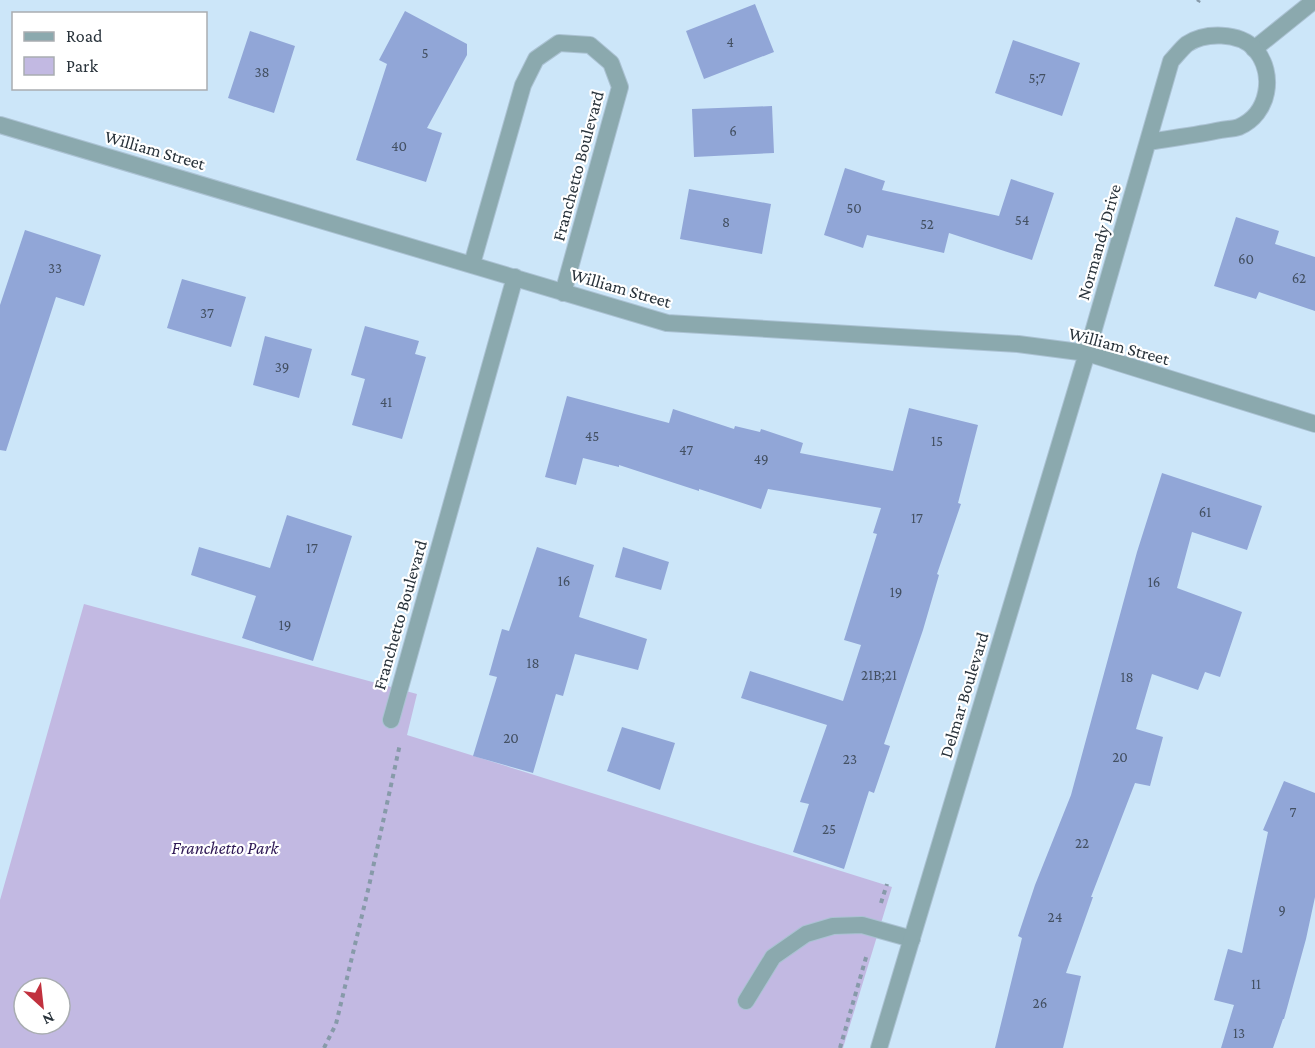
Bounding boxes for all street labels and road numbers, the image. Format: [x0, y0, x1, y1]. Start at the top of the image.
street label: Franchetto Boulevard [548, 88, 608, 243]
street label: William Street [103, 126, 208, 174]
street label: Normandy Drive [1073, 182, 1125, 302]
street label: William Street [569, 264, 674, 312]
street label: William Street [1066, 323, 1173, 369]
street label: Franchetto Boulevard [369, 537, 431, 692]
street label: Delmar Boulevard [935, 629, 993, 760]

